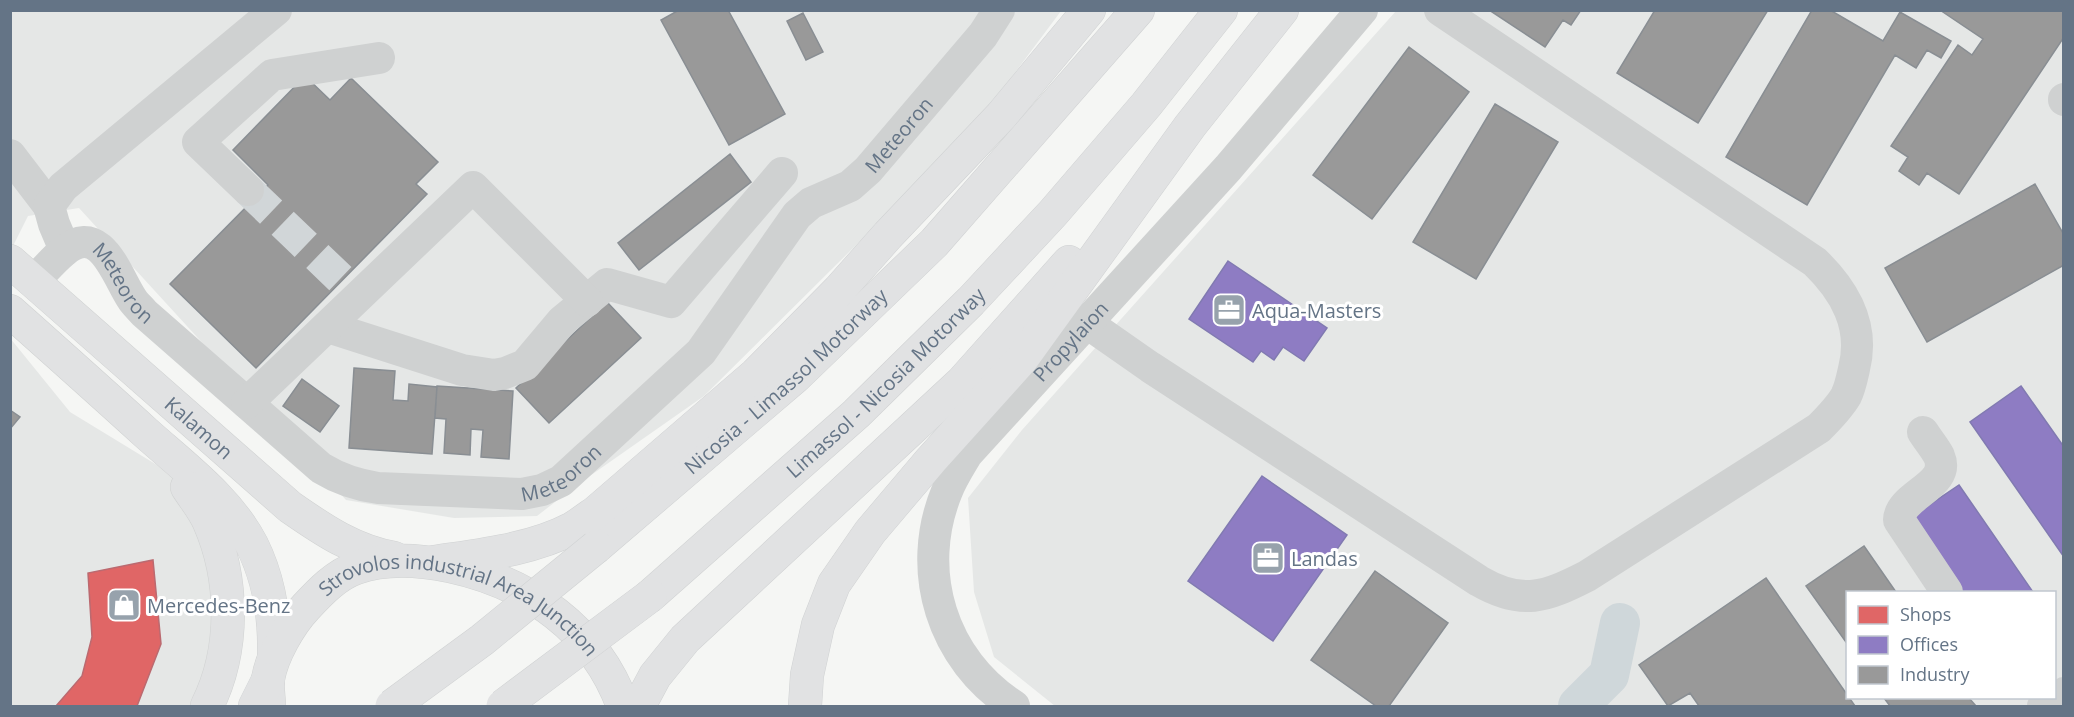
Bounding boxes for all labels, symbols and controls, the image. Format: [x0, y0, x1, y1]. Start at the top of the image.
street label: Meteoron [858, 91, 938, 178]
street label: Meteoron [87, 236, 160, 329]
street label: Nicosia - Limassol Motorway [678, 281, 893, 480]
street label: Limassol - Nicosia Motorway [780, 281, 991, 483]
office icon: Aqua-Masters [1211, 292, 1247, 328]
street label: Propylaion [1026, 295, 1114, 387]
place label: Aqua-Masters [1252, 297, 1381, 324]
street label: Kalamon [159, 390, 239, 465]
street label: Meteoron [518, 438, 607, 507]
office icon: Landas [1250, 540, 1286, 576]
place label: Landas [1291, 545, 1358, 572]
street label: Strovolos industrial Area Junction [312, 547, 605, 661]
shop icon: Mercedes-Benz [106, 587, 142, 623]
legend [1846, 591, 2056, 699]
place label: Mercedes-Benz [147, 592, 290, 619]
text: Shops [1900, 602, 1951, 626]
text: Offices [1900, 632, 1958, 656]
text: Industry [1900, 662, 1970, 686]

